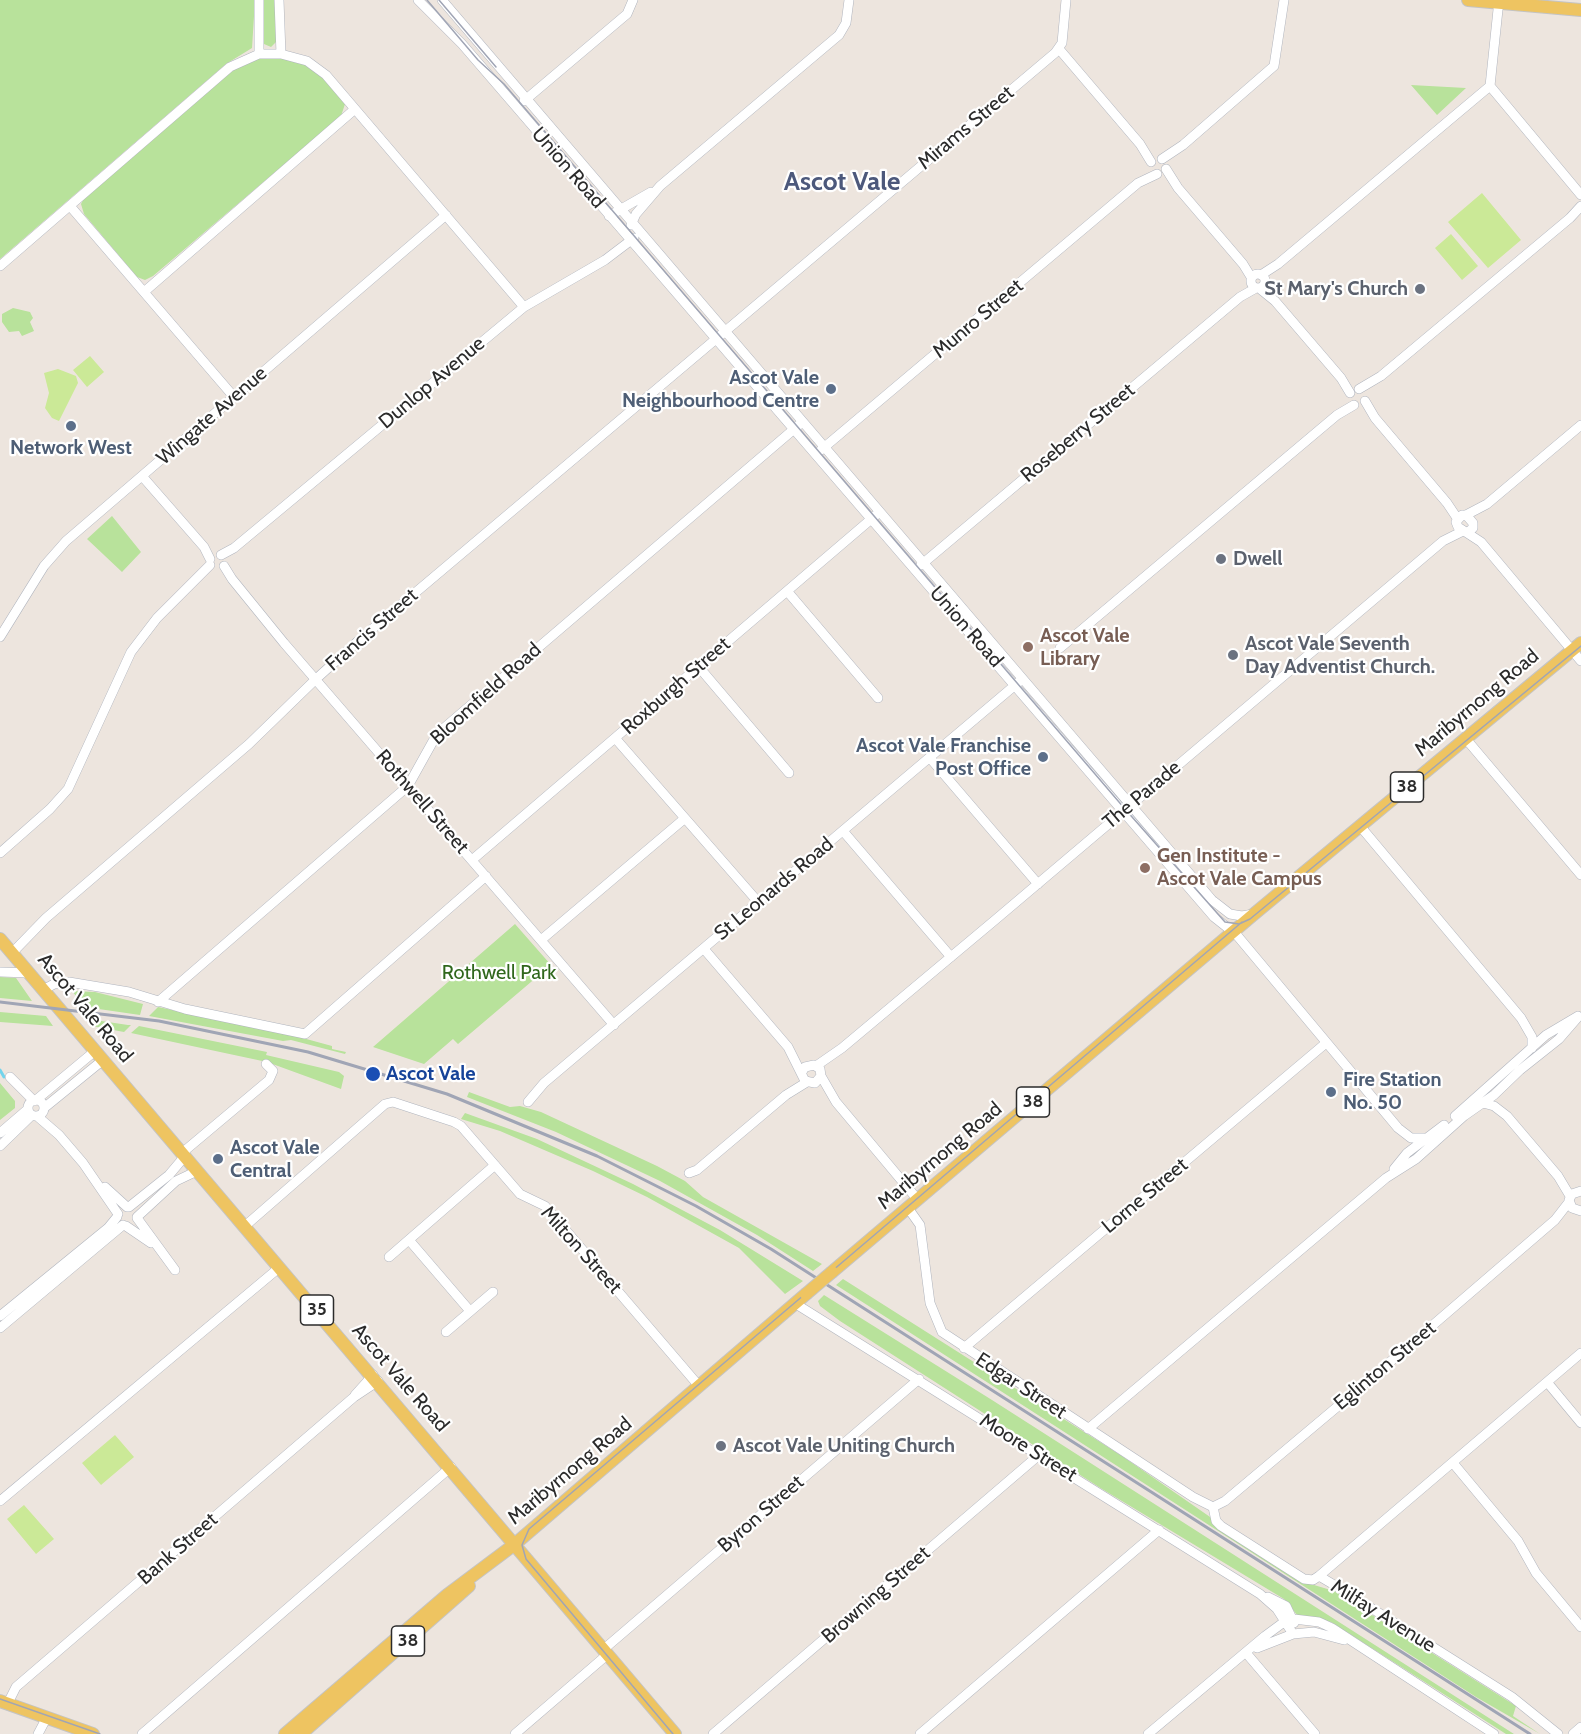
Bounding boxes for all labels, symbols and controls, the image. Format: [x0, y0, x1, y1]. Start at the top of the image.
street label: Mirams Street [913, 81, 1019, 175]
street label: Union Road [526, 123, 610, 213]
district label: Ascot Vale [784, 166, 900, 198]
street label: Munro Street [928, 274, 1028, 364]
place label: St Mary's Church [1264, 277, 1408, 301]
marker: St Mary's Church [1413, 282, 1427, 296]
street label: Dunlop Avenue [374, 332, 490, 434]
street label: Wingate Avenue [152, 362, 272, 470]
place label: Ascot Vale Neighbourhood Centre [622, 366, 819, 413]
street label: Roseberry Street [1016, 378, 1140, 488]
marker: Ascot Vale Neighbourhood Centre [824, 382, 838, 396]
marker: Network West [64, 419, 78, 433]
place label: Network West [10, 436, 132, 460]
place label: Dwell [1233, 547, 1283, 571]
marker: Dwell [1214, 552, 1228, 566]
street label: Union Road [924, 582, 1008, 672]
street label: Francis Street [321, 584, 423, 676]
place label: Ascot Vale Library [1040, 624, 1130, 671]
street label: Roxburgh Street [617, 632, 735, 740]
place label: Ascot Vale Seventh Day Adventist Church. [1245, 632, 1435, 679]
street label: Bloomfield Road [426, 638, 546, 750]
marker: Ascot Vale Library [1021, 640, 1035, 654]
street label: Maribyrnong Road [1410, 644, 1544, 762]
marker: Ascot Vale Seventh Day Adventist Church. [1226, 648, 1240, 662]
place label: Ascot Vale Franchise Post Office [856, 734, 1031, 781]
street label: Rothwell Street [370, 745, 474, 859]
marker: Ascot Vale Franchise Post Office [1036, 750, 1050, 764]
street label: The Parade [1098, 756, 1186, 834]
road number: 38 [1390, 772, 1424, 802]
street label: St Leonards Road [710, 832, 838, 946]
place label: Gen Institute - Ascot Vale Campus [1157, 844, 1322, 891]
marker: Gen Institute - Ascot Vale Campus [1138, 861, 1152, 875]
street label: Ascot Vale Road [32, 948, 138, 1068]
park label: Rothwell Park [442, 961, 556, 985]
place label: Ascot Vale [386, 1062, 476, 1086]
marker: Ascot Vale [364, 1065, 382, 1083]
place label: Fire Station No. 50 [1343, 1068, 1442, 1115]
marker: Fire Station No. 50 [1324, 1085, 1338, 1099]
road number: 38 [1016, 1087, 1050, 1117]
street label: Maribyrnong Road [873, 1097, 1007, 1215]
place label: Ascot Vale Central [230, 1136, 320, 1183]
marker: Ascot Vale Central [211, 1152, 225, 1166]
street label: Lorne Street [1097, 1153, 1193, 1239]
street label: Milton Street [535, 1201, 627, 1299]
road number: 35 [300, 1295, 334, 1325]
street label: Eglinton Street [1329, 1316, 1441, 1416]
street label: Ascot Vale Road [347, 1319, 453, 1437]
street label: Edgar Street [971, 1348, 1071, 1424]
street label: Moore Street [975, 1409, 1081, 1487]
street label: Maribyrnong Road [503, 1412, 637, 1530]
place label: Ascot Vale Uniting Church [733, 1434, 955, 1458]
marker: Ascot Vale Uniting Church [714, 1439, 728, 1453]
street label: Byron Street [713, 1470, 809, 1558]
street label: Bank Street [133, 1508, 223, 1590]
street label: Browning Street [817, 1541, 935, 1649]
street label: Milfay Avenue [1326, 1574, 1440, 1658]
road number: 38 [392, 1626, 424, 1656]

